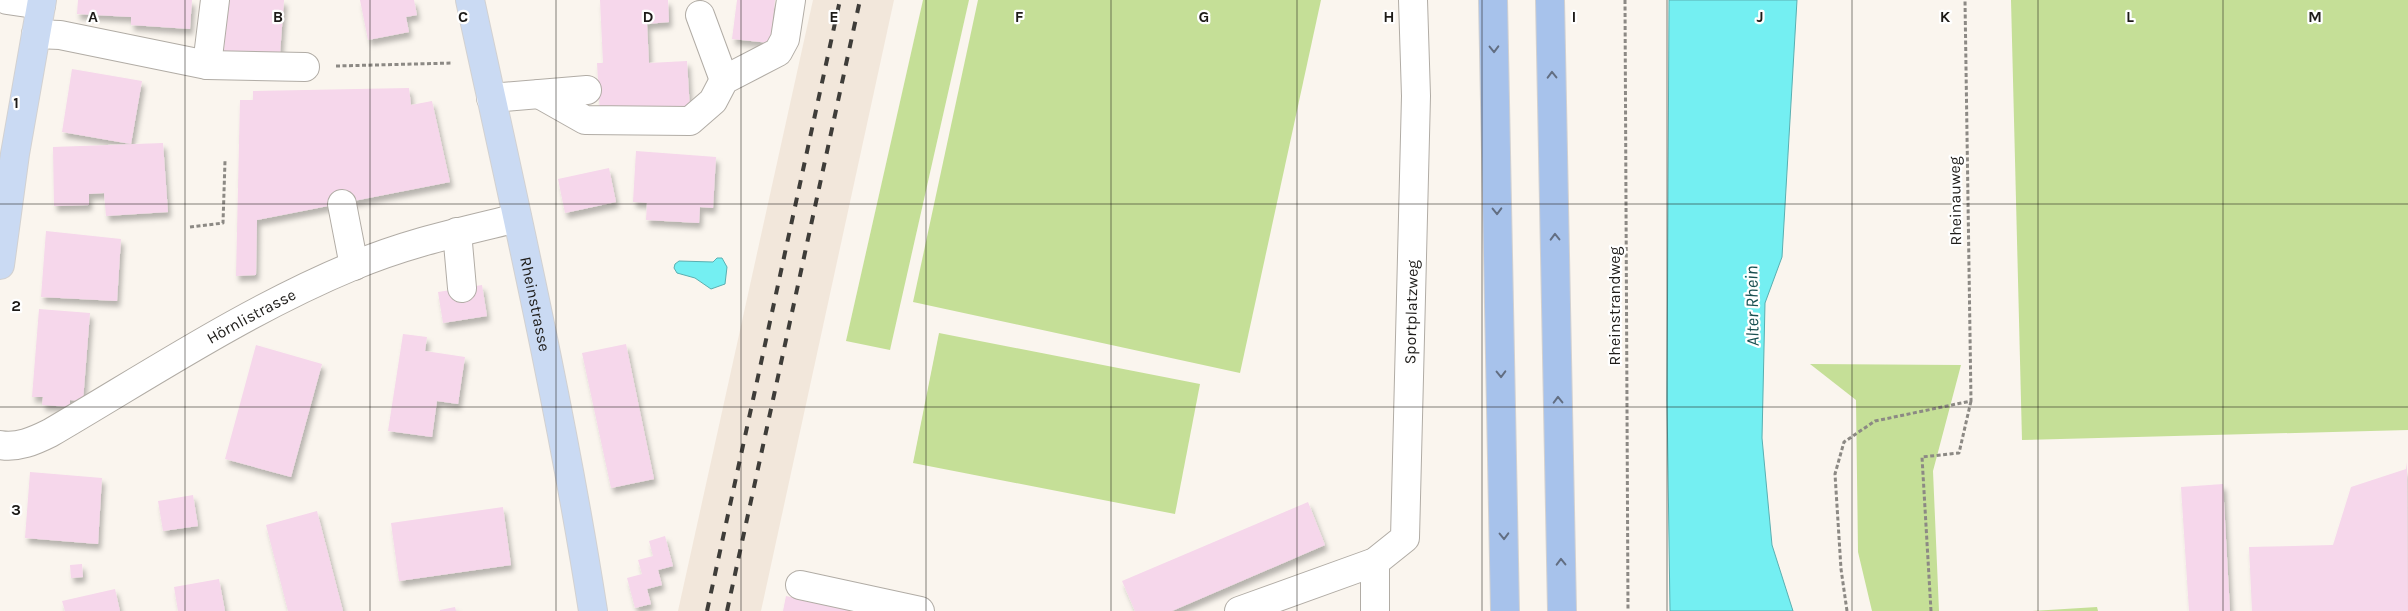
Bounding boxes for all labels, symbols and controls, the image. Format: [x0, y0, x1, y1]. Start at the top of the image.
text: A [88, 7, 98, 26]
text: B [273, 7, 283, 26]
text: C [458, 7, 468, 26]
text: D [643, 7, 654, 26]
text: E [829, 7, 839, 26]
text: F [1015, 7, 1024, 26]
text: G [1199, 7, 1209, 26]
text: H [1383, 7, 1395, 26]
text: I [1572, 7, 1576, 26]
text: J [1756, 7, 1764, 26]
text: K [1940, 7, 1951, 26]
text: L [2126, 7, 2134, 26]
text: M [2308, 7, 2322, 26]
one-way arrow [1489, 45, 1499, 53]
one-way arrow [1547, 71, 1557, 78]
text: 1 [13, 93, 19, 112]
street label: Rheinauweg [1945, 156, 1965, 246]
one-way arrow [1492, 207, 1503, 215]
one-way arrow [1550, 233, 1560, 241]
street label: Rheinstrandweg [1605, 246, 1624, 366]
street label: Rheinstrasse [517, 255, 555, 353]
street label: Sportplatzweg [1400, 259, 1421, 365]
water label: Alter Rhein [1740, 265, 1764, 347]
street label: Hörnlistrasse [203, 284, 299, 347]
text: 2 [11, 296, 21, 315]
one-way arrow [1495, 370, 1506, 378]
one-way arrow [1553, 396, 1563, 404]
text: 3 [11, 500, 21, 519]
one-way arrow [1499, 532, 1509, 540]
one-way arrow [1556, 558, 1566, 566]

